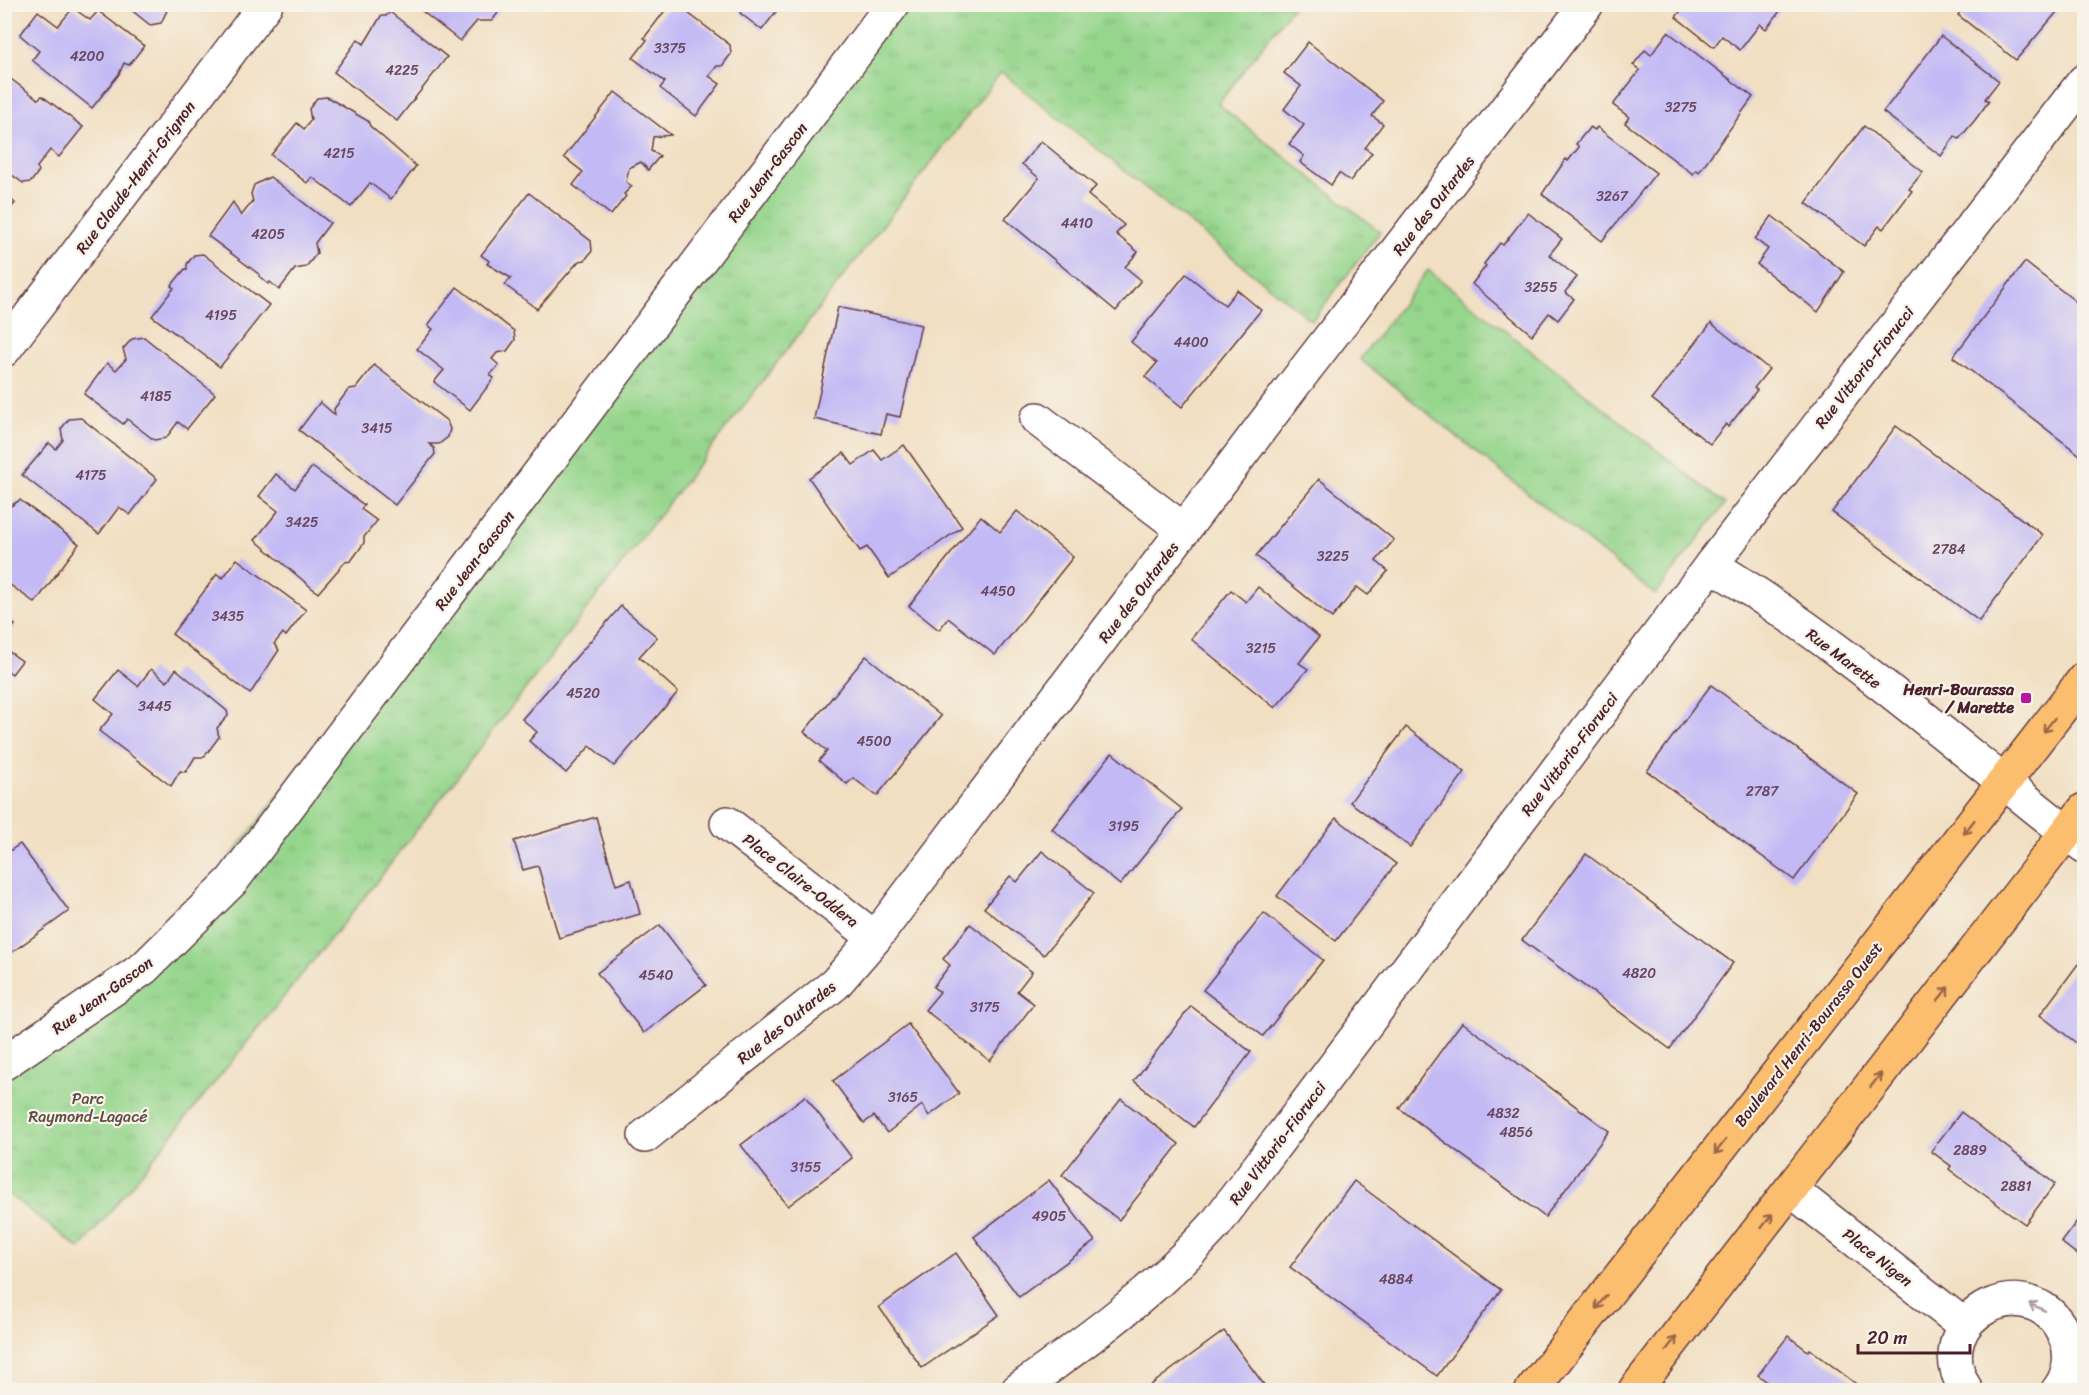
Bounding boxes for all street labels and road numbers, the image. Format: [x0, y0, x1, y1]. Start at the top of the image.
street label: Rue Claude-Henri-Grignon [68, 94, 203, 260]
street label: Rue Jean-Gascon [720, 115, 815, 229]
street label: Rue des Outardes [1385, 148, 1482, 262]
street label: Rue Vittorio-Fiorucci [1807, 299, 1922, 435]
street label: Rue Jean-Gascon [427, 503, 522, 617]
street label: Rue des Outardes [1090, 535, 1187, 649]
street label: Rue Marette [1800, 620, 1888, 697]
street label: Rue Vittorio-Fiorucci [1513, 686, 1626, 823]
street label: Place Claire-Oddera [736, 825, 865, 935]
street label: Boulevard Henri-Bourassa Ouest [1726, 935, 1890, 1133]
street label: Rue Jean-Gascon [45, 948, 160, 1042]
street label: Rue des Outardes [730, 973, 843, 1072]
street label: Rue Vittorio-Fiorucci [1221, 1075, 1334, 1212]
street label: Place Nigen [1836, 1220, 1920, 1295]

